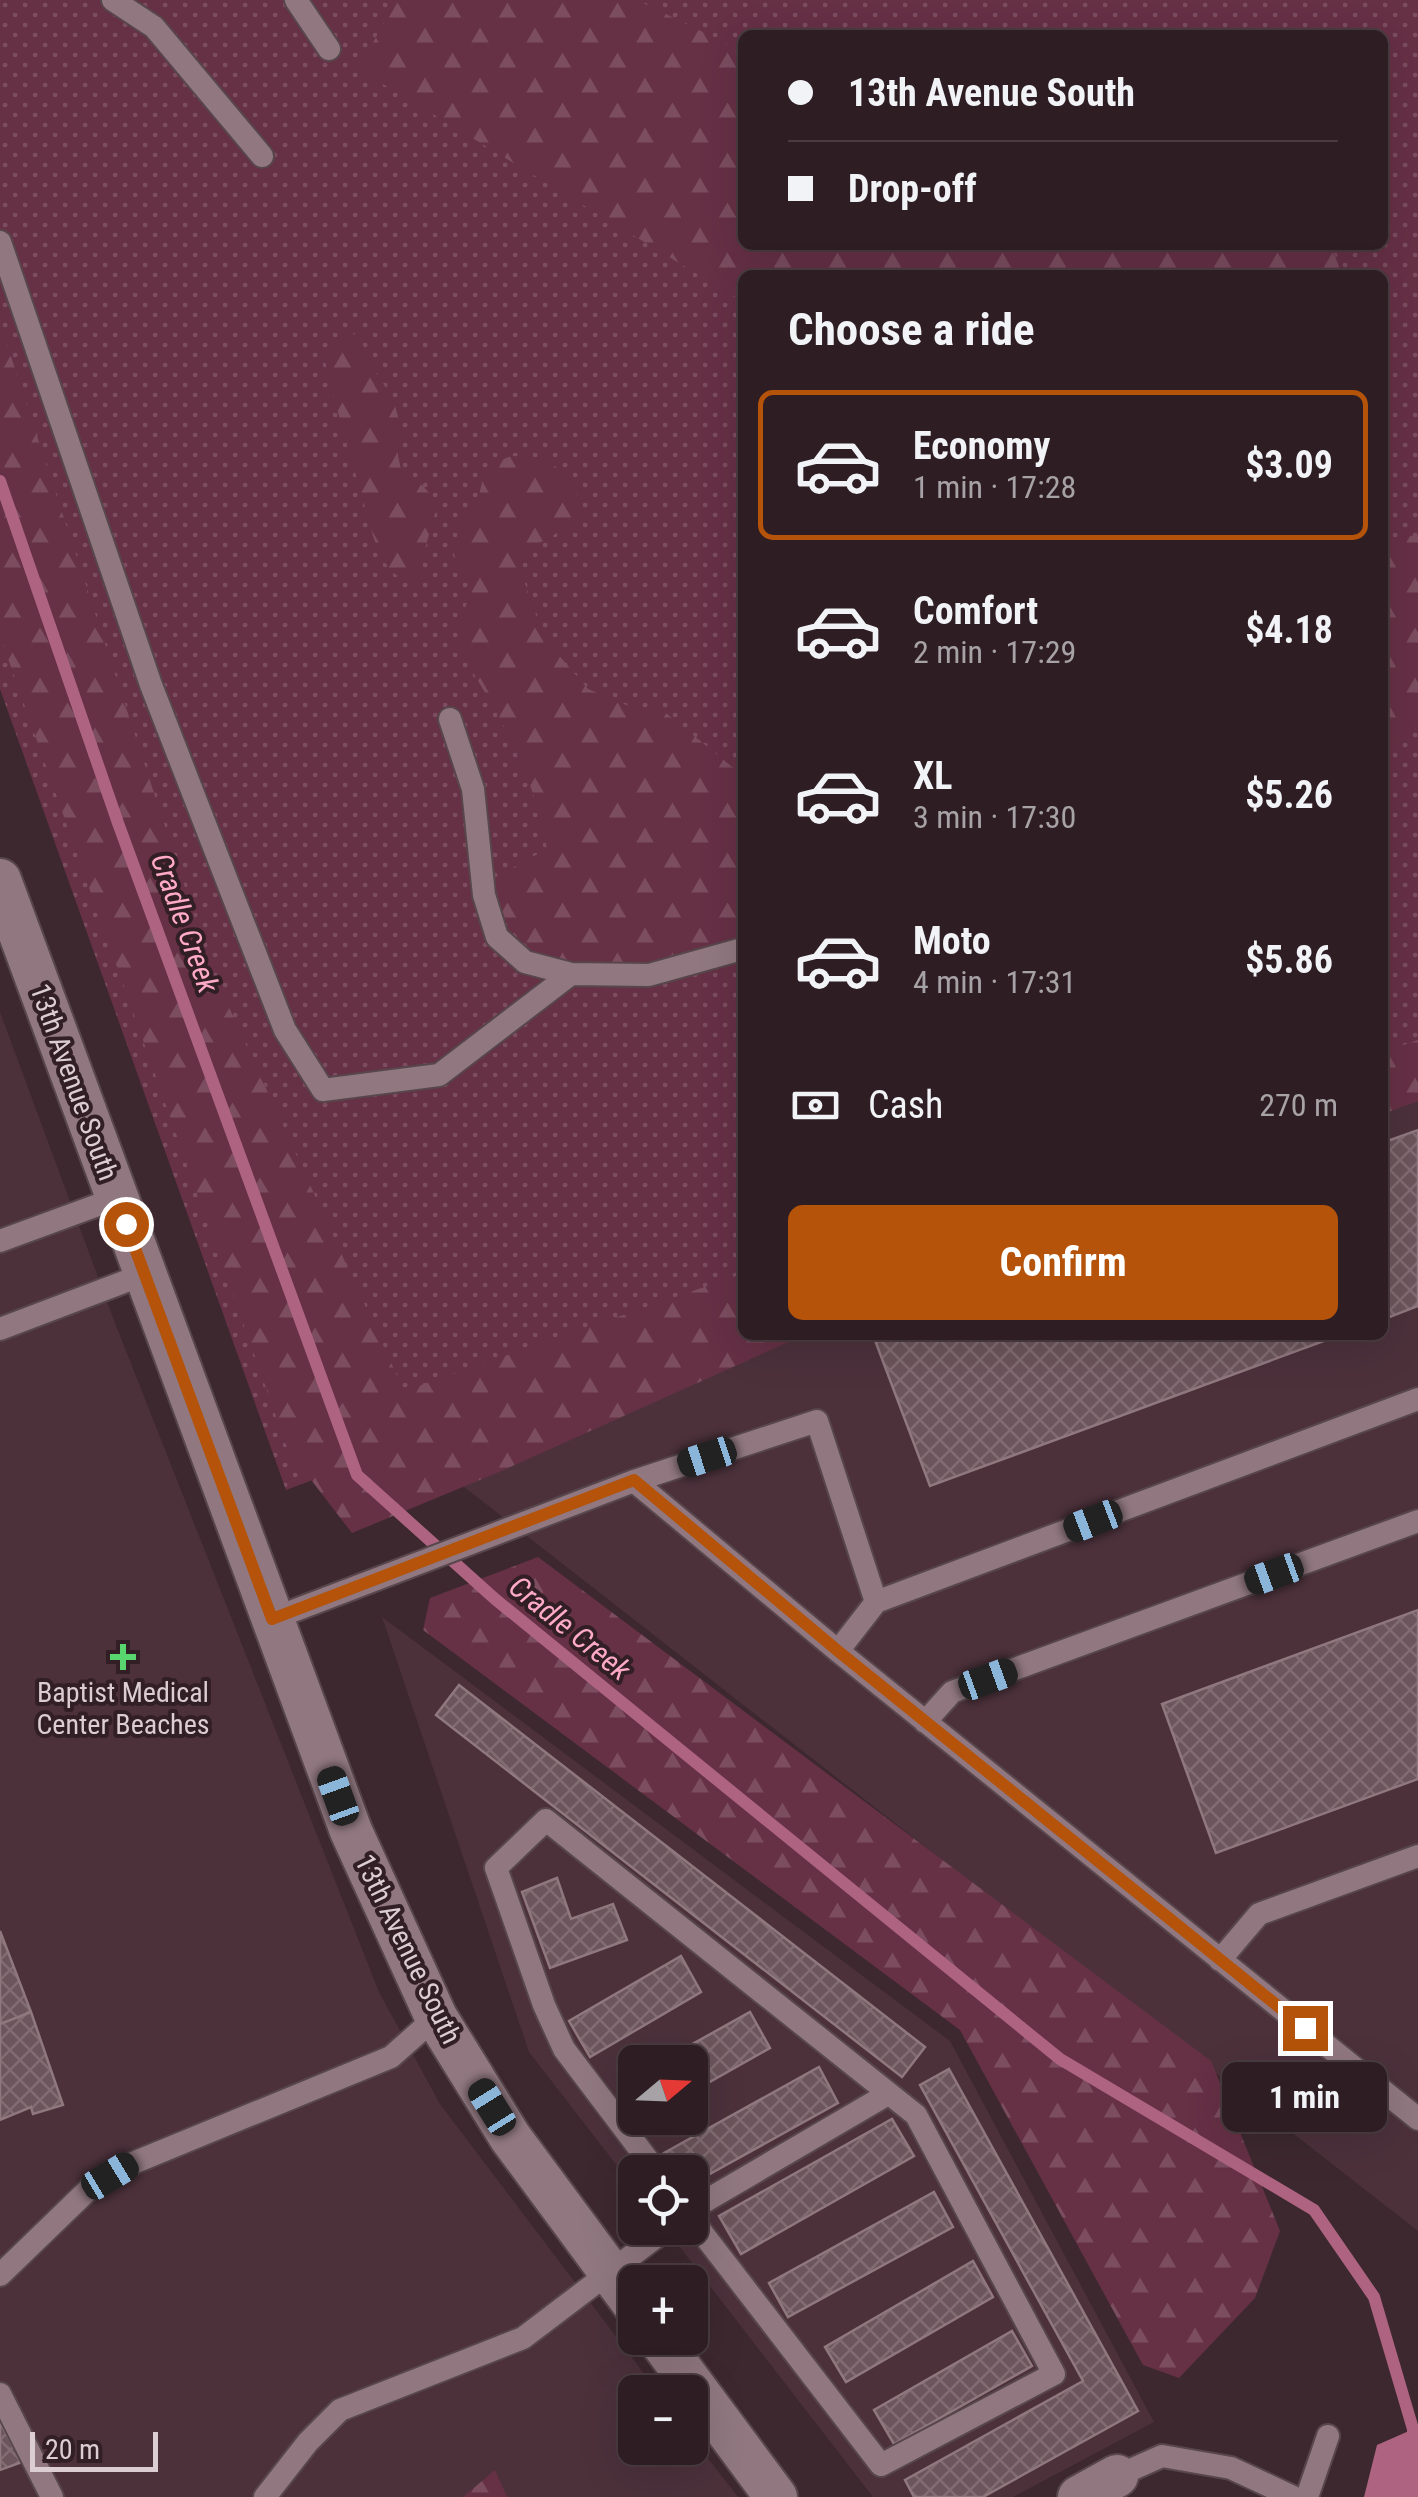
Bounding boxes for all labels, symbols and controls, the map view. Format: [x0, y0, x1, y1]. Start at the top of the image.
text: 13th Avenue South [848, 71, 1135, 115]
text: Drop-off [848, 167, 977, 211]
text: Choose a ride [788, 303, 1035, 356]
icon: car [793, 420, 883, 510]
text: Economy [913, 424, 1050, 468]
text: $3.09 [1245, 443, 1333, 487]
text: 1 min · 17:28 [913, 468, 1076, 506]
icon: car [793, 585, 883, 675]
text: Comfort [913, 589, 1038, 633]
text: $4.18 [1245, 608, 1333, 652]
text: 2 min · 17:29 [913, 633, 1076, 671]
icon: car [793, 750, 883, 840]
text: XL [913, 754, 952, 798]
text: $5.26 [1245, 773, 1333, 817]
text: 3 min · 17:30 [913, 798, 1076, 836]
water label: Cradle Creek [144, 849, 227, 998]
icon: car [793, 915, 883, 1005]
text: Moto [913, 919, 991, 963]
text: $5.86 [1245, 938, 1333, 982]
text: 4 min · 17:31 [913, 963, 1076, 1001]
street label: 13th Avenue South [23, 979, 125, 1185]
icon: cash [788, 1078, 843, 1133]
text: Cash [868, 1083, 943, 1127]
text: 270 m [1259, 1086, 1338, 1124]
route start [104, 1202, 149, 1247]
button: Confirm [788, 1205, 1338, 1320]
car [674, 1433, 740, 1481]
car [1060, 1496, 1126, 1546]
car [1241, 1550, 1307, 1598]
water label: Cradle Creek [502, 1569, 638, 1688]
marker: Baptist Medical Center Beaches [110, 1644, 136, 1670]
car [955, 1655, 1021, 1703]
place label: Baptist Medical Center Beaches [36, 1676, 210, 1741]
car [314, 1763, 362, 1829]
street label: 13th Avenue South [348, 1849, 468, 2049]
route end [1283, 2006, 1328, 2051]
north arrow [618, 2045, 708, 2135]
map controls [618, 2045, 708, 2465]
callout: 1 min [1222, 2063, 1388, 2133]
car [463, 2074, 521, 2140]
text: 1 min [1269, 2078, 1340, 2116]
car [77, 2148, 143, 2204]
button: locate [618, 2155, 708, 2245]
button: + [618, 2265, 708, 2355]
button: − [618, 2375, 708, 2465]
scale bar [30, 2427, 158, 2472]
text: 20 m [45, 2433, 100, 2466]

